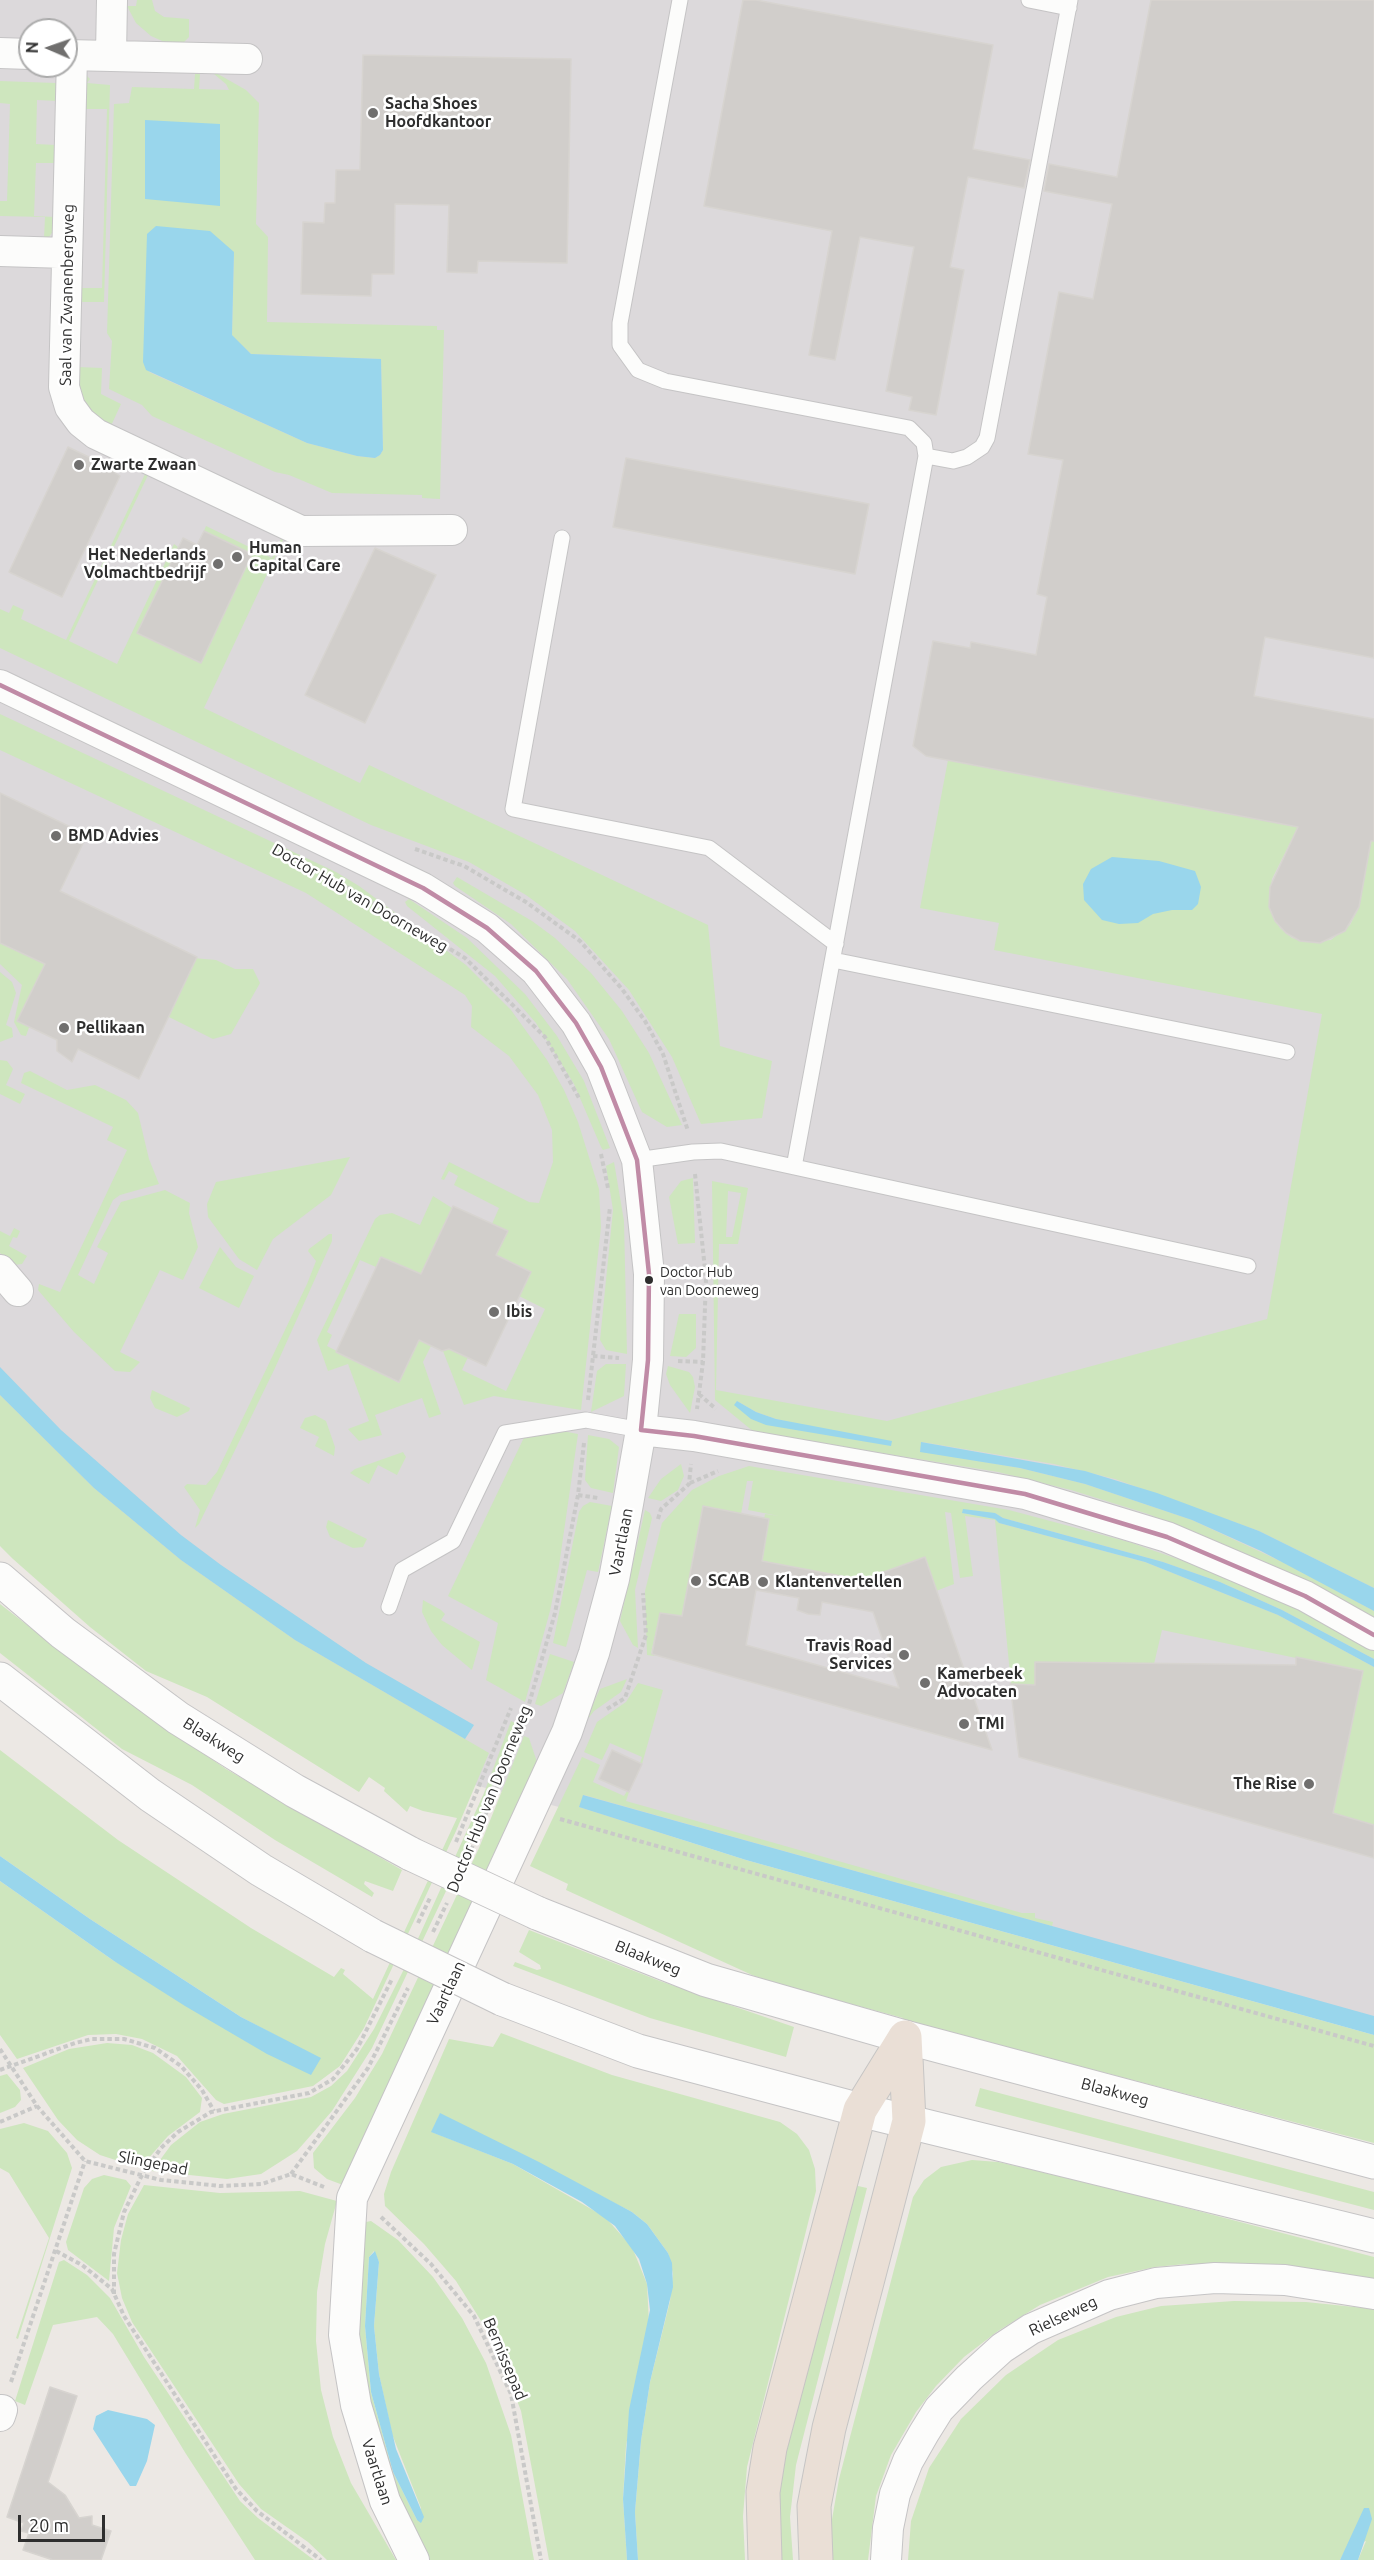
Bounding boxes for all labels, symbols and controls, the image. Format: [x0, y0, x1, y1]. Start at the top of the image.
north arrow [18, 18, 78, 78]
text: N [23, 41, 41, 54]
place label: Sacha Shoes Hoofdkantoor [385, 94, 491, 132]
marker: Sacha Shoes Hoofdkantoor [366, 106, 380, 120]
street label: Saal van Zwanenbergweg [56, 204, 78, 386]
place label: Zwarte Zwaan [91, 455, 197, 475]
marker: Zwarte Zwaan [72, 458, 86, 472]
place label: Human Capital Care [249, 538, 341, 576]
place label: Het Nederlands Volmachtbedrijf [84, 545, 206, 583]
marker: Human Capital Care [230, 550, 244, 564]
marker: Het Nederlands Volmachtbedrijf [211, 557, 225, 571]
place label: BMD Advies [68, 826, 159, 846]
marker: BMD Advies [49, 829, 63, 843]
street label: Doctor Hub van Doorneweg [269, 840, 451, 956]
place label: Pellikaan [76, 1018, 145, 1038]
marker: Pellikaan [57, 1021, 71, 1035]
place label: Doctor Hub van Doorneweg [660, 1264, 759, 1296]
marker: Doctor Hub van Doorneweg [643, 1274, 655, 1286]
place label: Ibis [506, 1302, 532, 1322]
marker: Ibis [487, 1305, 501, 1319]
street label: Vaartlaan [605, 1507, 637, 1577]
place label: SCAB [708, 1571, 750, 1591]
place label: Klantenvertellen [775, 1572, 902, 1592]
marker: SCAB [689, 1574, 703, 1588]
marker: Klantenvertellen [756, 1575, 770, 1589]
place label: Travis Road Services [806, 1636, 892, 1674]
marker: Travis Road Services [897, 1648, 911, 1662]
place label: Kamerbeek Advocaten [937, 1664, 1023, 1702]
marker: Kamerbeek Advocaten [918, 1676, 932, 1690]
street label: Doctor Hub van Doorneweg [443, 1703, 535, 1895]
street label: Blaakweg [179, 1713, 249, 1767]
place label: TMI [976, 1714, 1005, 1734]
marker: TMI [957, 1717, 971, 1731]
place label: The Rise [1233, 1774, 1297, 1794]
marker: The Rise [1302, 1777, 1316, 1791]
street label: Blaakweg [612, 1936, 684, 1980]
street label: Vaartlaan [423, 1958, 469, 2028]
street label: Blaakweg [1079, 2074, 1151, 2110]
street label: Slingepad [117, 2147, 189, 2179]
street label: Rielseweg [1026, 2292, 1100, 2340]
street label: Bernissepad [479, 2315, 531, 2403]
street label: Vaartlaan [357, 2436, 397, 2508]
scale bar [21, 2503, 108, 2541]
text: 20 m [29, 2515, 69, 2535]

